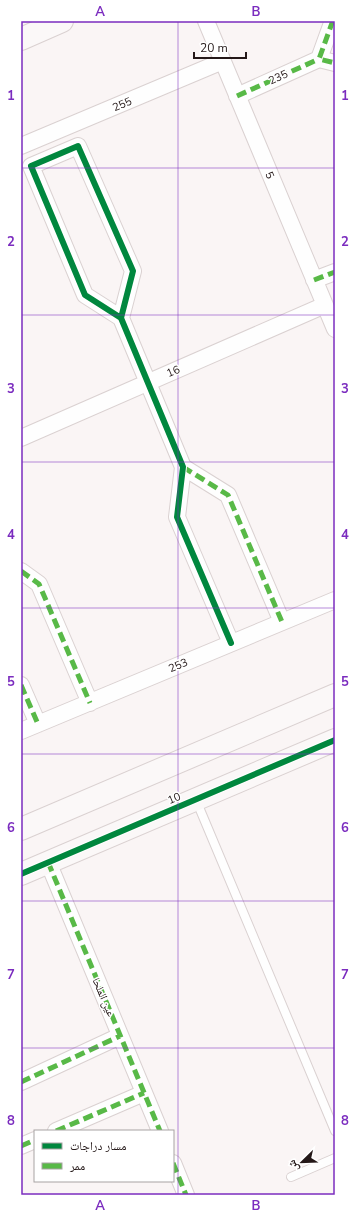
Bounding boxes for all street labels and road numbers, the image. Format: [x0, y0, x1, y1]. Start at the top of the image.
street label: 235 [266, 66, 291, 88]
street label: 255 [110, 94, 135, 115]
street label: 5 [261, 169, 278, 182]
street label: 16 [164, 362, 183, 381]
street label: 253 [166, 655, 190, 676]
street label: 10 [165, 789, 184, 808]
street label: عين الملحا [89, 975, 119, 1019]

